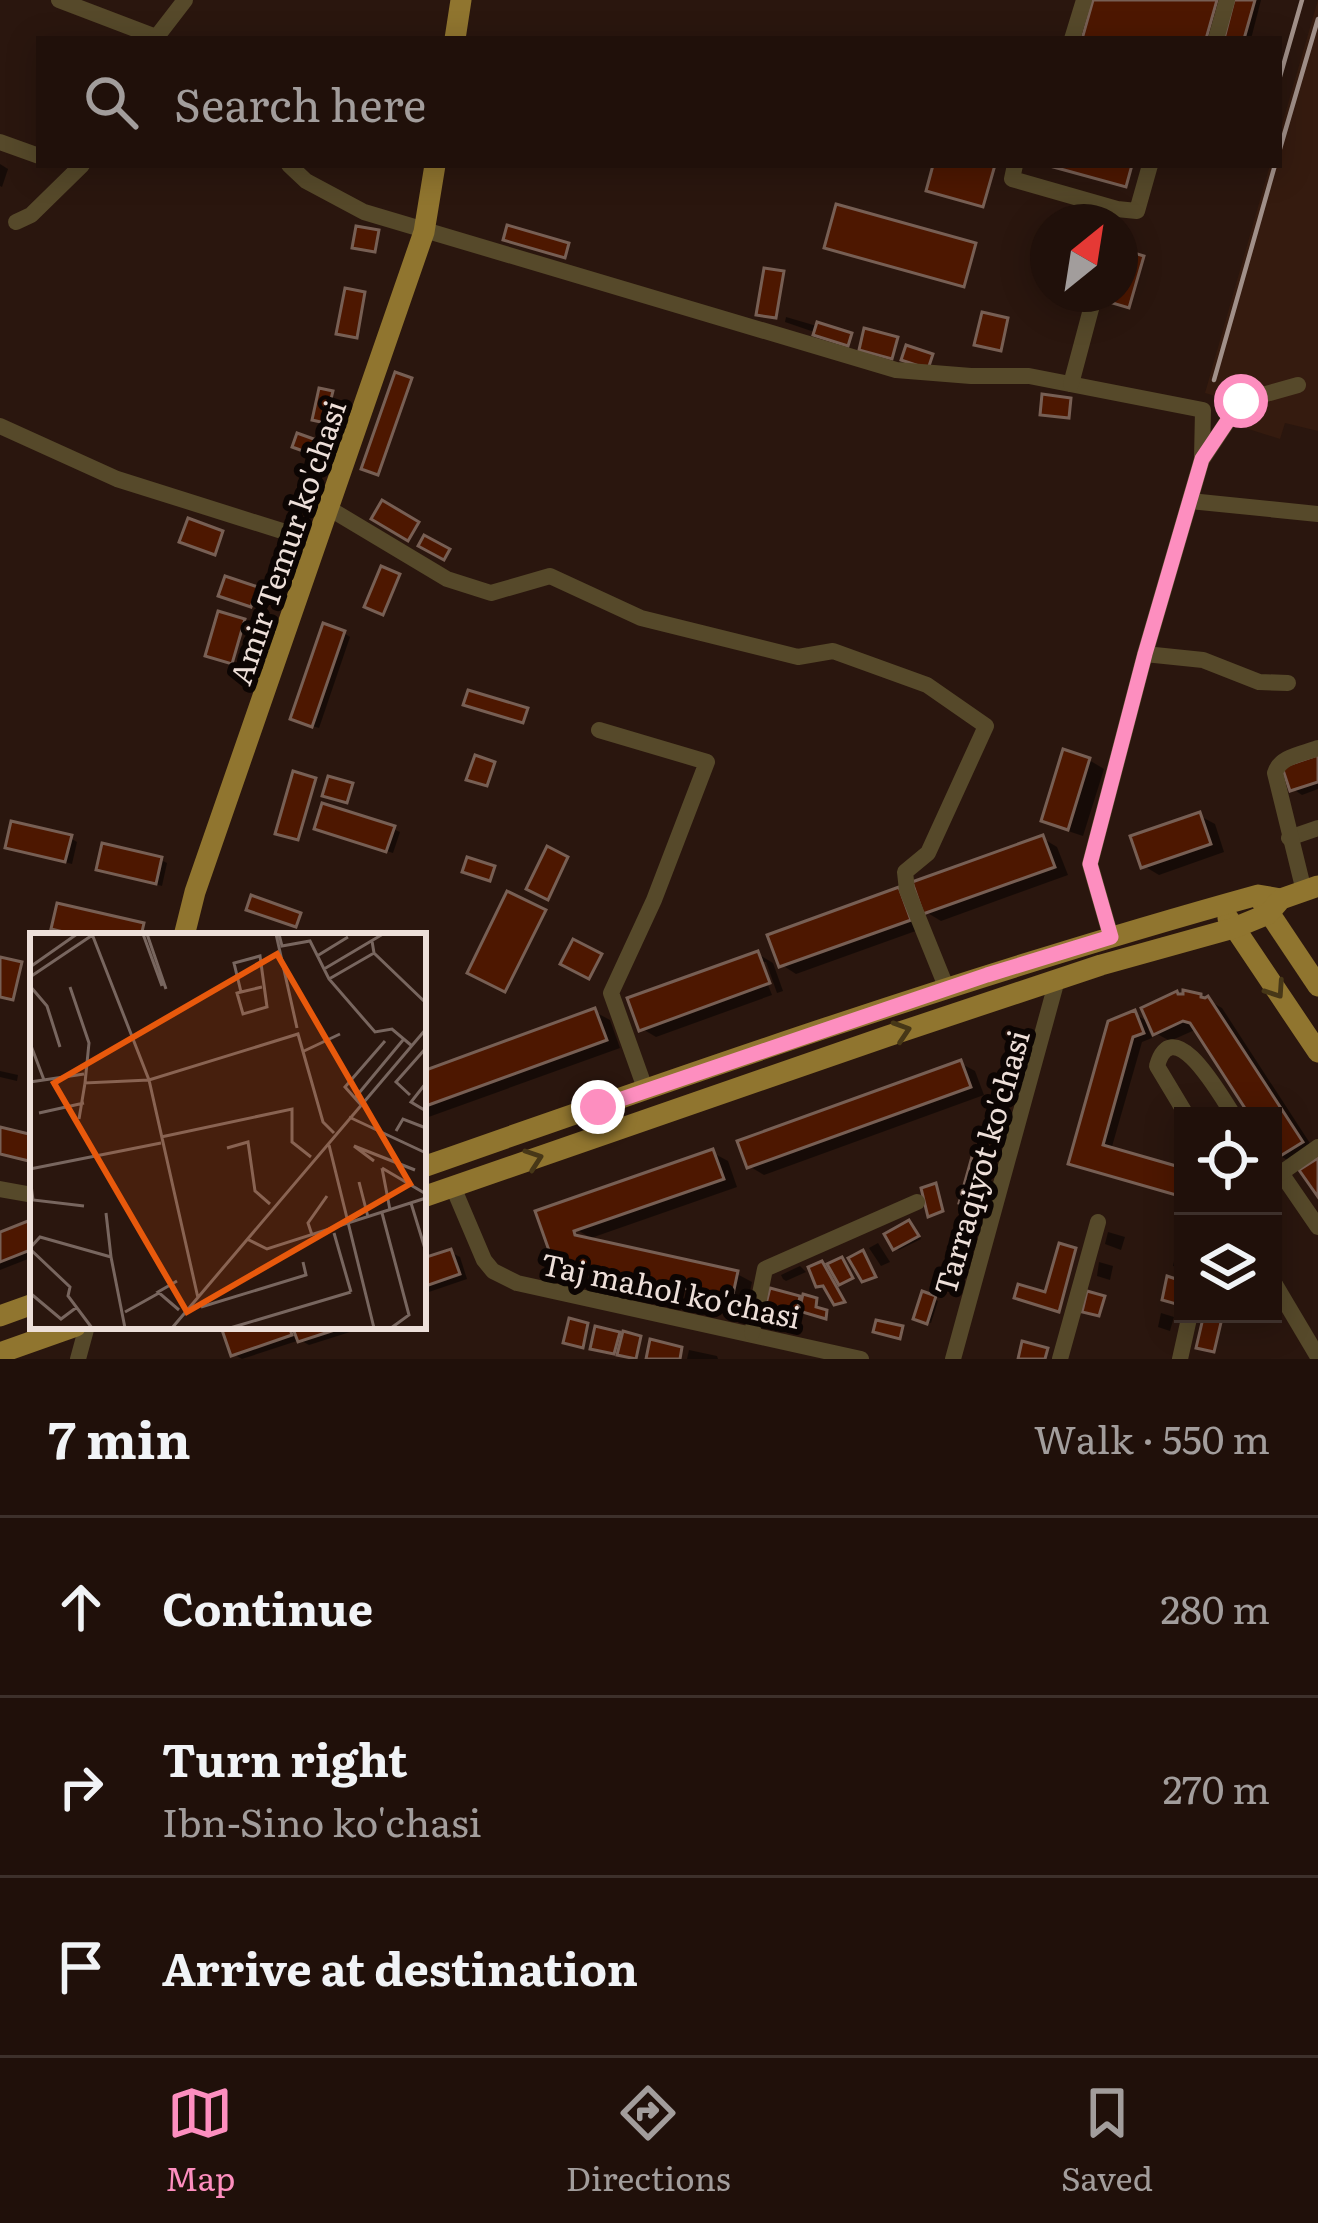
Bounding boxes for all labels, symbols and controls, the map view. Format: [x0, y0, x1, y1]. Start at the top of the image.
search box [36, 36, 1282, 168]
icon: search [78, 69, 144, 135]
text: Search here [174, 69, 426, 136]
north arrow [1030, 204, 1138, 312]
route start [1214, 374, 1268, 428]
street label: Amir Temur ko'chasi [217, 394, 355, 690]
inset map [30, 933, 426, 1329]
one-way arrow [1261, 977, 1283, 999]
one-way arrow [891, 1021, 912, 1046]
street label: Tarraqiyot ko'chasi [921, 1024, 1039, 1300]
route end [571, 1080, 625, 1134]
map controls [1174, 1107, 1282, 1323]
button: locate [1174, 1107, 1282, 1215]
one-way arrow [522, 1149, 543, 1173]
button: layers [1174, 1215, 1282, 1323]
street label: Taj mahol ko'chasi [537, 1240, 805, 1338]
text: 7 min [48, 1399, 191, 1475]
text: Walk · 550 m [1034, 1408, 1270, 1466]
text: Continue [162, 1573, 373, 1640]
icon: ahead [48, 1574, 114, 1640]
text: 280 m [1161, 1578, 1270, 1636]
text: Turn right [162, 1724, 408, 1791]
icon: right [48, 1754, 114, 1820]
text: 270 m [1163, 1758, 1270, 1816]
text: Ibn-Sino ko'chasi [162, 1791, 482, 1849]
text: Arrive at destination [162, 1933, 638, 2000]
icon: arrive [48, 1934, 114, 2000]
tab: Map [165, 2080, 235, 2201]
tab: Directions [566, 2080, 731, 2201]
tab: Saved [1061, 2080, 1153, 2201]

